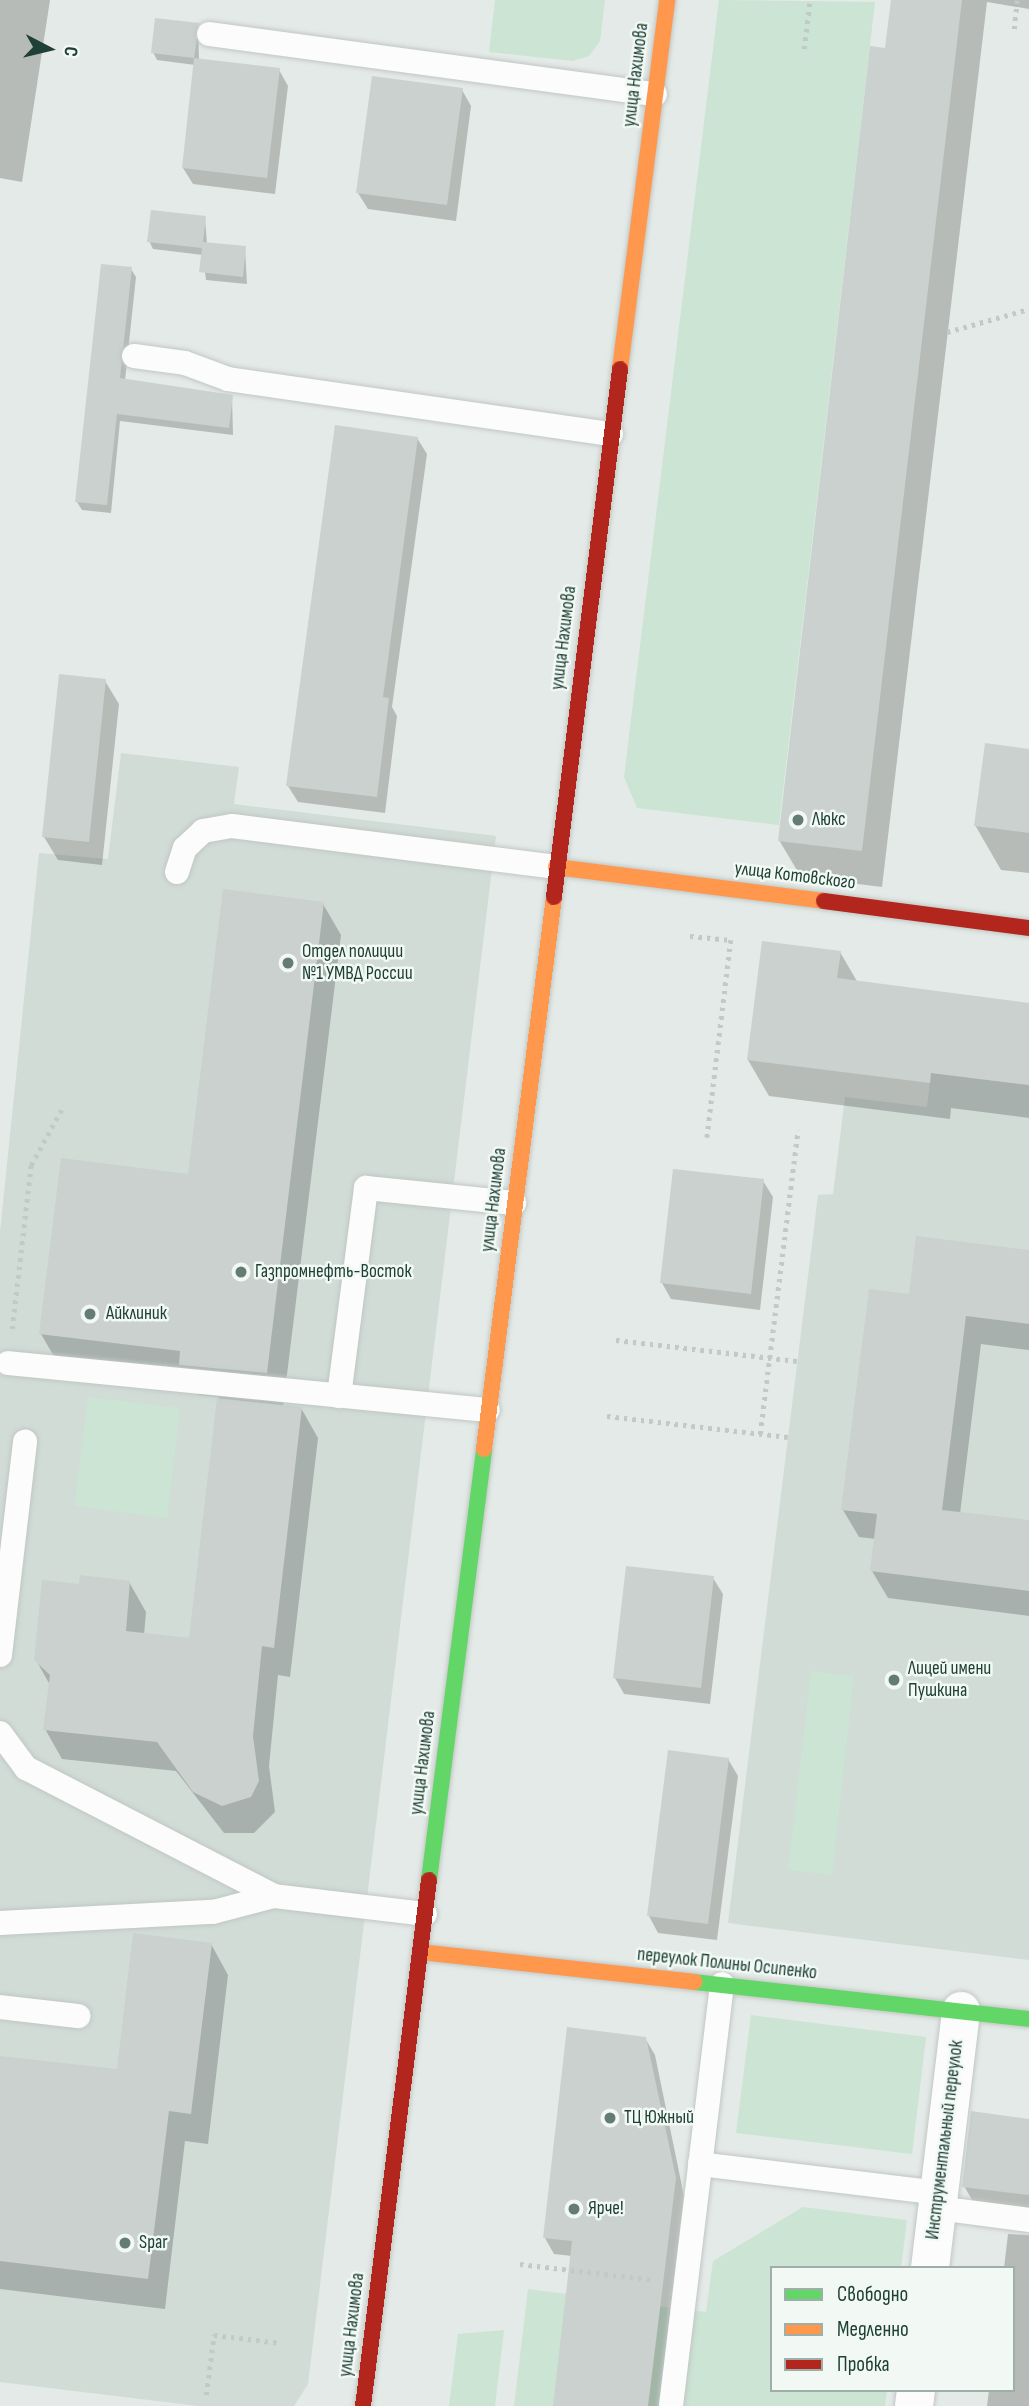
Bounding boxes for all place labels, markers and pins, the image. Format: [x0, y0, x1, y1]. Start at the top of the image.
place label: Люкс [812, 809, 846, 831]
marker: Люкс [790, 812, 806, 828]
place label: Отдел полиции №1 УМВД России [302, 941, 413, 985]
marker: Отдел полиции №1 УМВД России [280, 955, 296, 971]
place label: Газпромнефть-Восток [255, 1261, 412, 1283]
marker: Газпромнефть-Восток [233, 1264, 249, 1280]
place label: Айклиник [106, 1303, 167, 1325]
marker: Айклиник [80, 1304, 100, 1324]
place label: Лицей имени Пушкина [908, 1658, 991, 1702]
marker: Лицей имени Пушкина [886, 1672, 902, 1688]
place label: ТЦ Южный [624, 2107, 694, 2129]
marker: ТЦ Южный [602, 2110, 618, 2126]
place label: Ярче! [588, 2198, 623, 2220]
marker: Ярче! [566, 2201, 582, 2217]
place label: Spar [139, 2232, 168, 2254]
marker: Spar [117, 2235, 133, 2251]

